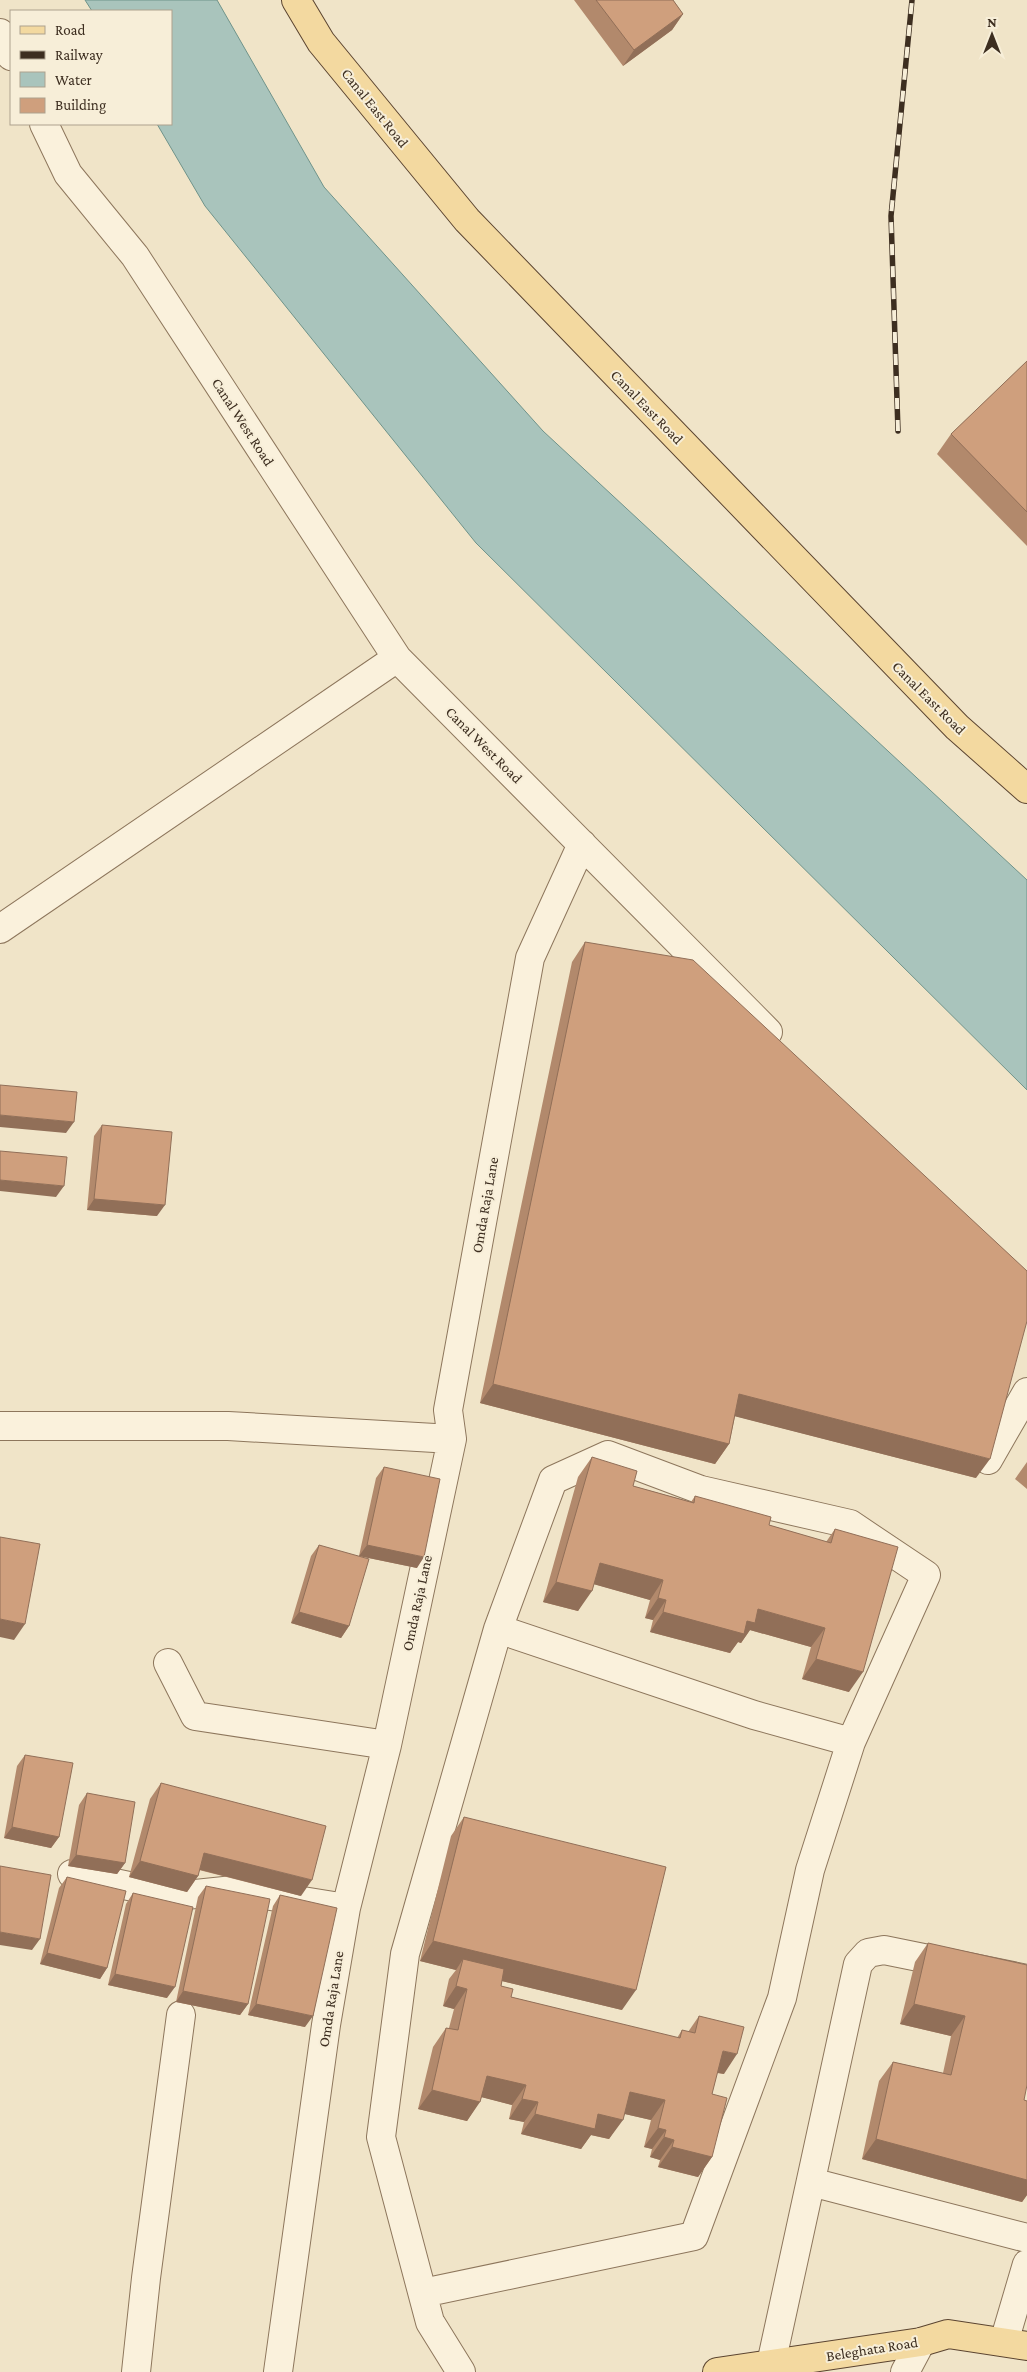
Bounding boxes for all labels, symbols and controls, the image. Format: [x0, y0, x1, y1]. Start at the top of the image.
legend [10, 10, 172, 125]
north arrow [967, 10, 1017, 60]
text: N [987, 14, 997, 30]
text: Road [55, 22, 86, 38]
text: Railway [55, 47, 103, 64]
street label: Canal East Road [338, 65, 412, 151]
text: Water [55, 72, 92, 88]
text: Building [55, 97, 106, 114]
street label: Canal East Road [608, 367, 686, 447]
street label: Canal West Road [209, 375, 277, 469]
street label: Canal East Road [889, 658, 969, 738]
street label: Canal West Road [443, 704, 526, 787]
street label: Omda Raja Lane [469, 1155, 502, 1255]
street label: Omda Raja Lane [399, 1553, 436, 1652]
street label: Omda Raja Lane [315, 1949, 348, 2048]
street label: Beleghata Road [825, 2334, 919, 2365]

